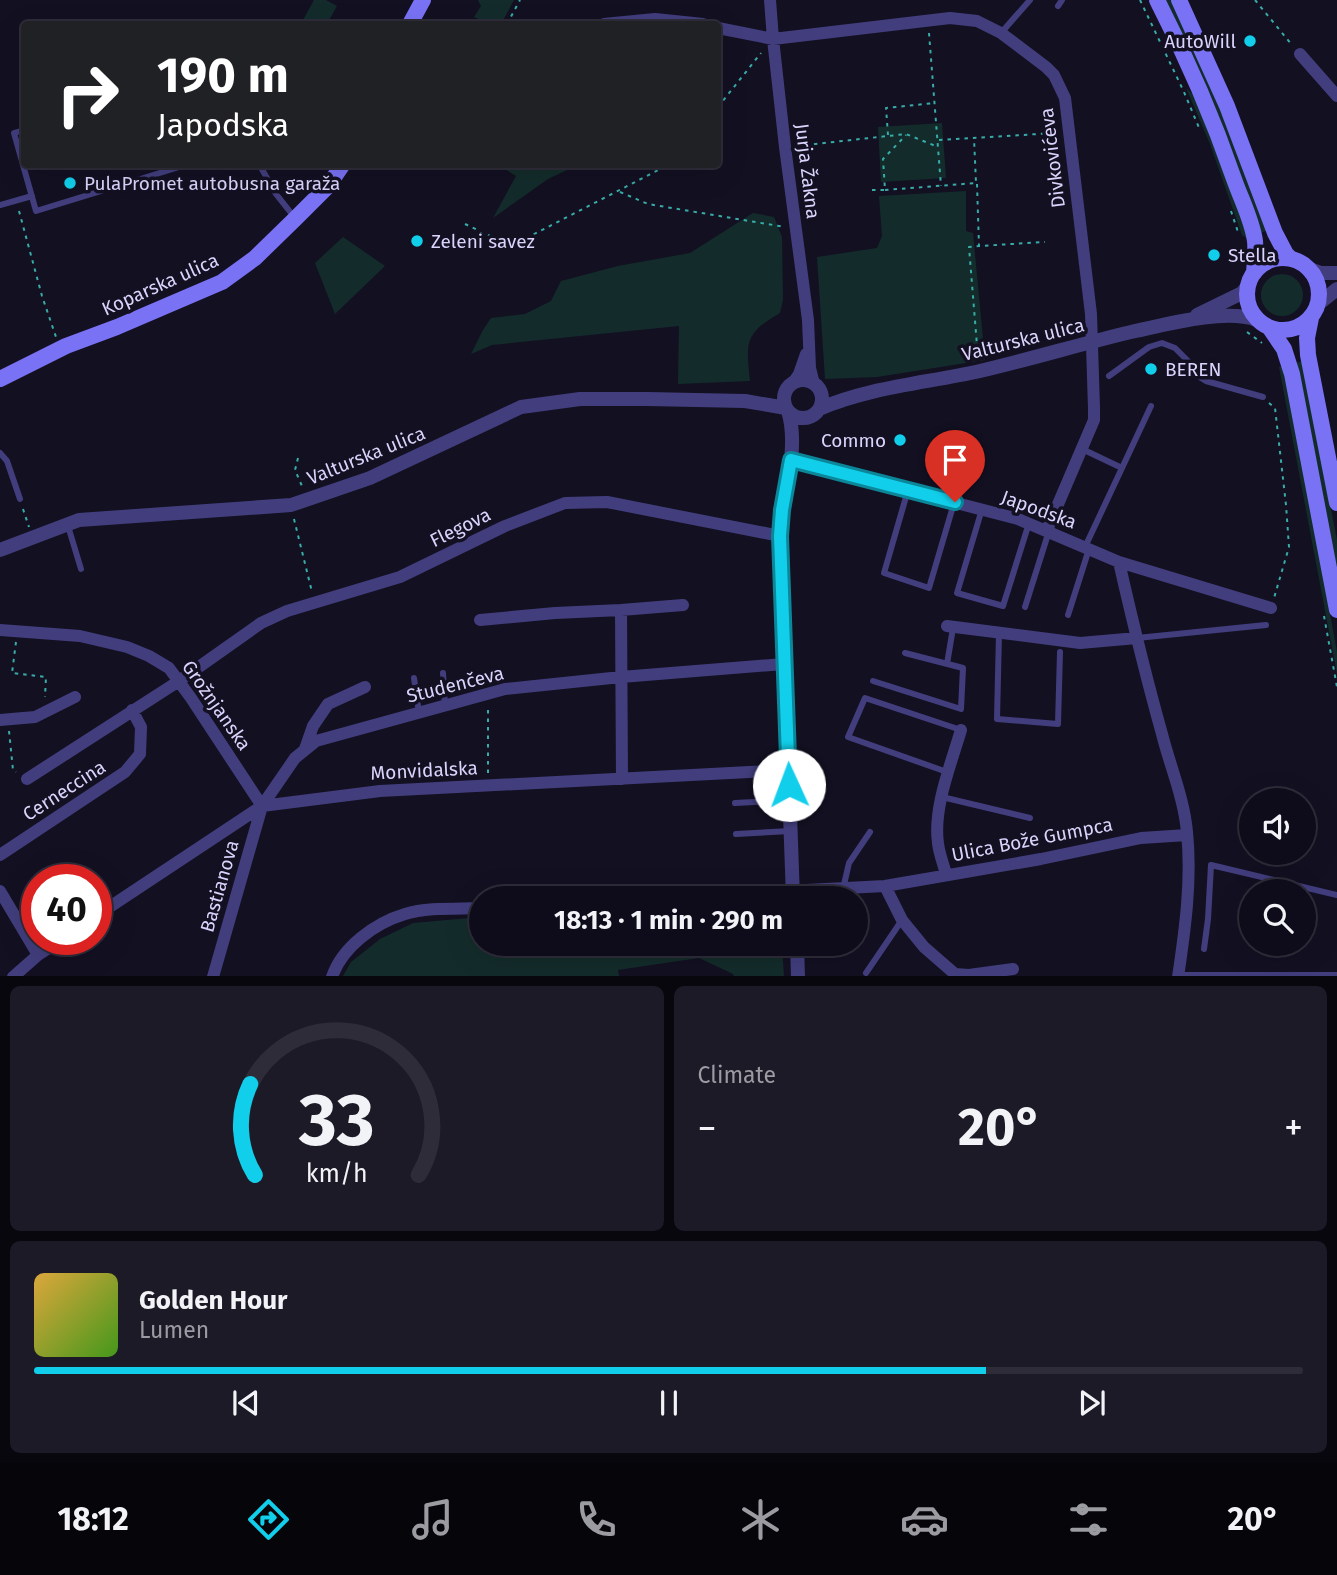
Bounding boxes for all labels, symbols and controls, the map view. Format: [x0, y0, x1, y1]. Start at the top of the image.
place label: AutoWill [1164, 30, 1236, 53]
marker: AutoWill [1242, 33, 1258, 49]
text: 190 m [157, 46, 289, 105]
icon: right [42, 49, 133, 140]
text: Japodska [157, 106, 289, 144]
street label: Divkovićeva [1035, 107, 1070, 209]
street label: Jurja Žakna [790, 122, 825, 220]
place label: PulaPromet autobusna garaža [84, 172, 340, 195]
marker: PulaPromet autobusna garaža [62, 175, 78, 191]
place label: Zeleni savez [431, 230, 535, 253]
marker: Zeleni savez [409, 233, 425, 249]
place label: Stella [1228, 244, 1277, 267]
marker: Stella [1206, 247, 1222, 263]
street label: Koparska ulica [98, 248, 222, 320]
street label: Valturska ulica [960, 313, 1087, 366]
place label: BEREN [1165, 358, 1221, 381]
marker: BEREN [1143, 361, 1159, 377]
street label: Valturska ulica [304, 421, 429, 490]
place label: Commo [821, 429, 886, 452]
pin [925, 430, 985, 502]
marker: Commo [892, 432, 908, 448]
icon: arrive [936, 441, 974, 479]
street label: Japodska [998, 485, 1080, 534]
street label: Flegova [426, 503, 494, 552]
street label: Grožnjanska [177, 656, 256, 755]
street label: Studenčeva [404, 661, 506, 708]
position arrow [752, 748, 826, 822]
street label: Cerneccina [19, 755, 110, 826]
street label: Monvidalska [370, 756, 478, 785]
map controls [1239, 788, 1316, 956]
button: sound [1239, 788, 1316, 865]
street label: Ulica Bože Gumpca [950, 813, 1115, 866]
street label: Bastianova [195, 837, 244, 935]
speed limit sign: 40 [21, 864, 112, 955]
button: search [1239, 879, 1316, 956]
text: 18:13 · 1 min · 290 m [554, 905, 783, 936]
text: Climate [698, 1061, 776, 1089]
text: 33 [298, 1077, 375, 1164]
text: 20° [958, 1096, 1042, 1159]
text: − [698, 1105, 717, 1151]
text: + [1284, 1105, 1303, 1151]
text: km/h [306, 1158, 368, 1188]
text: Golden Hour [139, 1285, 287, 1316]
text: Lumen [139, 1316, 209, 1344]
icon: previous [227, 1384, 265, 1422]
icon: pause [650, 1384, 688, 1422]
icon: next [1073, 1384, 1111, 1422]
icon: directions [244, 1495, 293, 1544]
icon: music [408, 1495, 457, 1544]
icon: phone [572, 1495, 621, 1544]
icon: climate [736, 1495, 785, 1544]
icon: car [900, 1495, 949, 1544]
icon: filters [1064, 1495, 1113, 1544]
text: 18:12 [57, 1500, 129, 1538]
text: 20° [1228, 1500, 1280, 1538]

